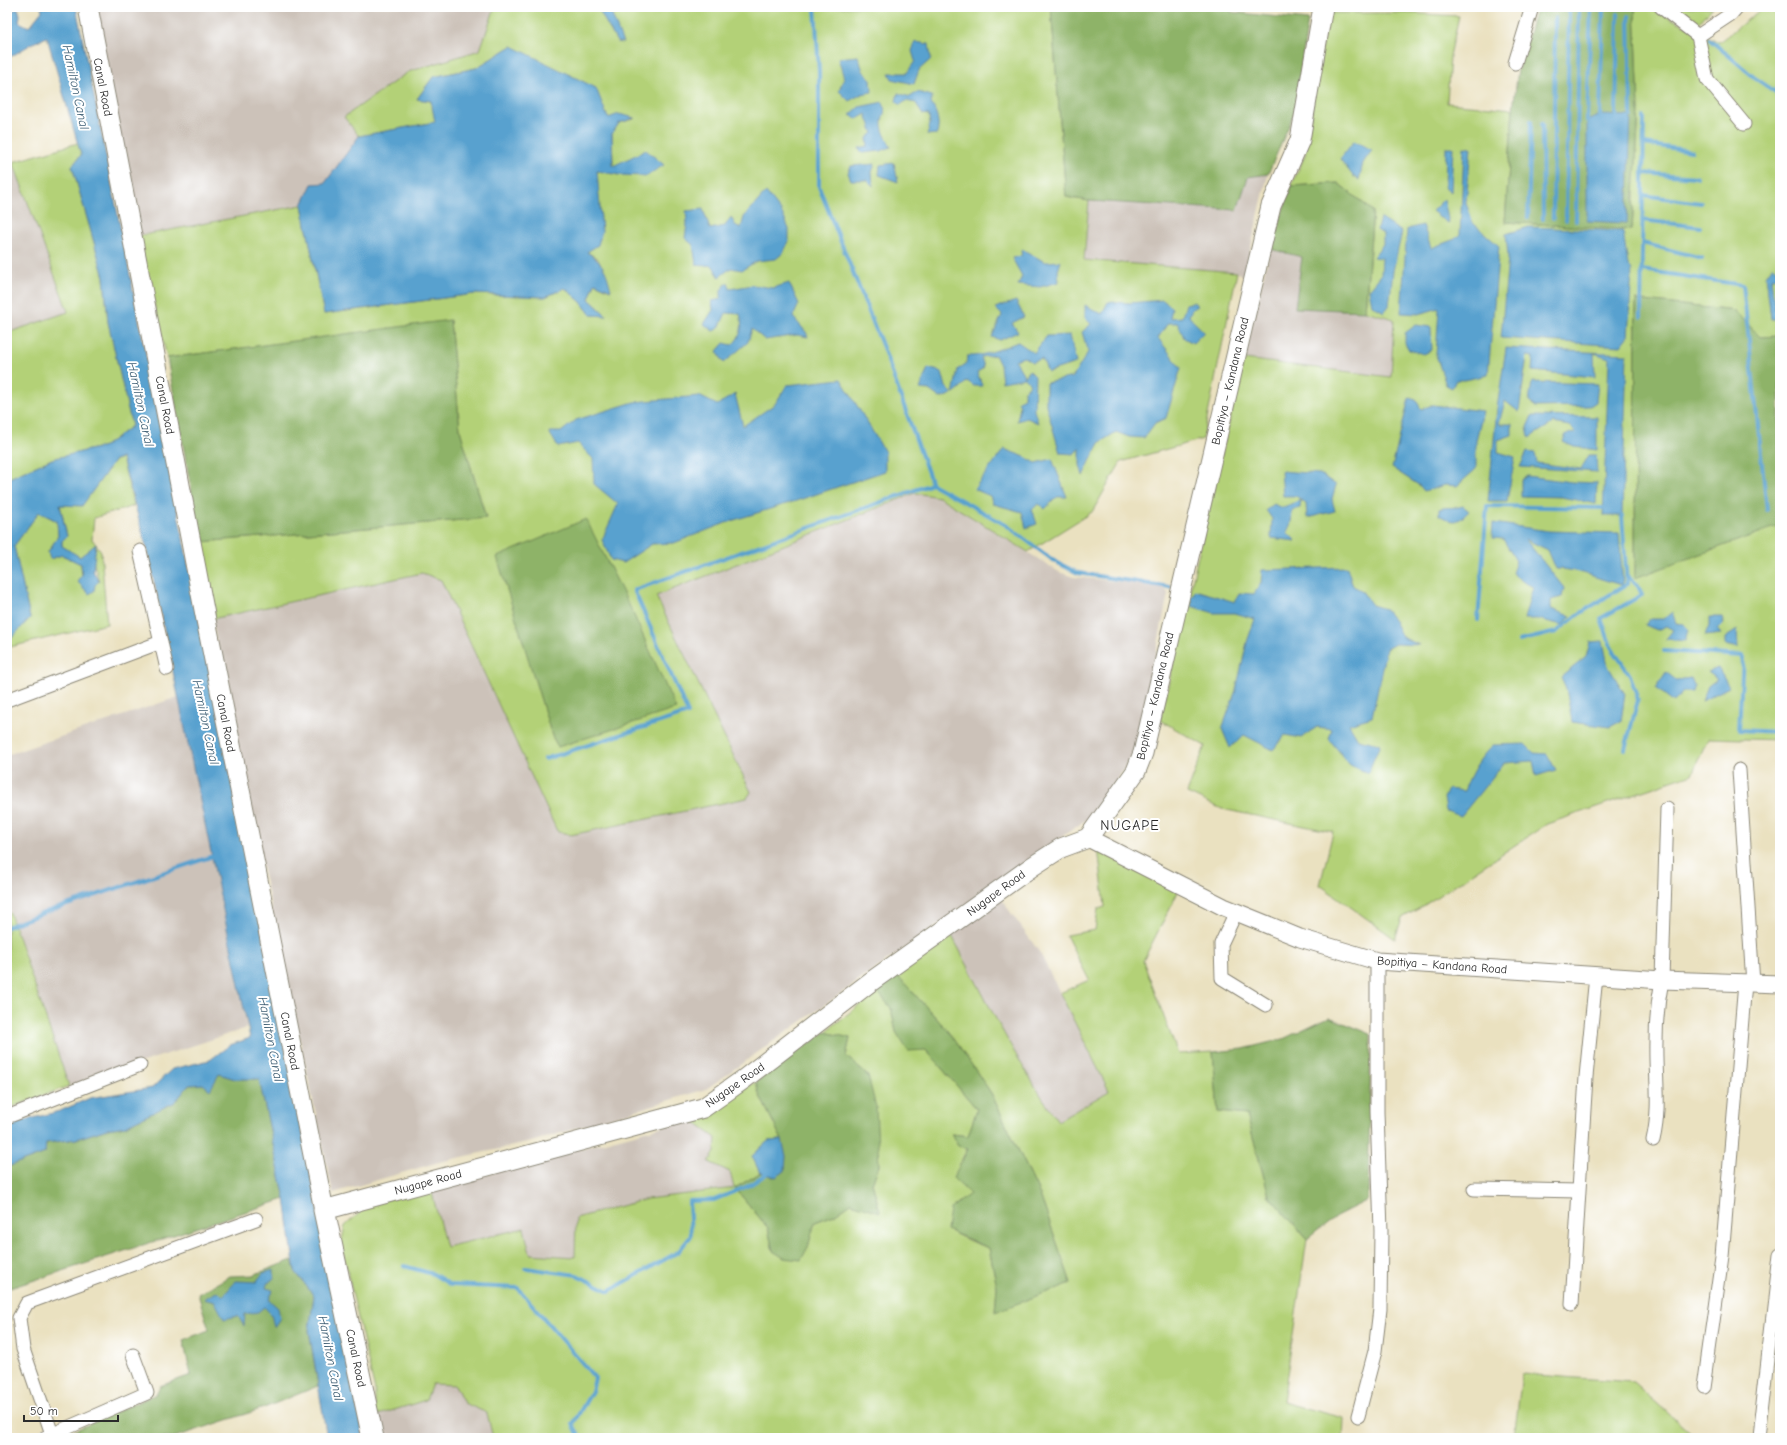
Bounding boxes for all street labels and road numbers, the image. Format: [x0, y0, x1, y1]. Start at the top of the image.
street label: Canal Road [91, 57, 115, 117]
street label: Bopitiya – Kandana Road [1209, 316, 1251, 446]
street label: Canal Road [153, 375, 177, 435]
street label: Bopitiya – Kandana Road [1134, 631, 1176, 761]
street label: Canal Road [214, 693, 238, 753]
street label: Nugape Road [964, 867, 1028, 919]
street label: Bopitiya – Kandana Road [1376, 953, 1508, 977]
street label: Canal Road [278, 1011, 302, 1071]
street label: Nugape Road [703, 1060, 767, 1110]
street label: Nugape Road [393, 1166, 463, 1198]
street label: Canal Road [343, 1328, 369, 1388]

